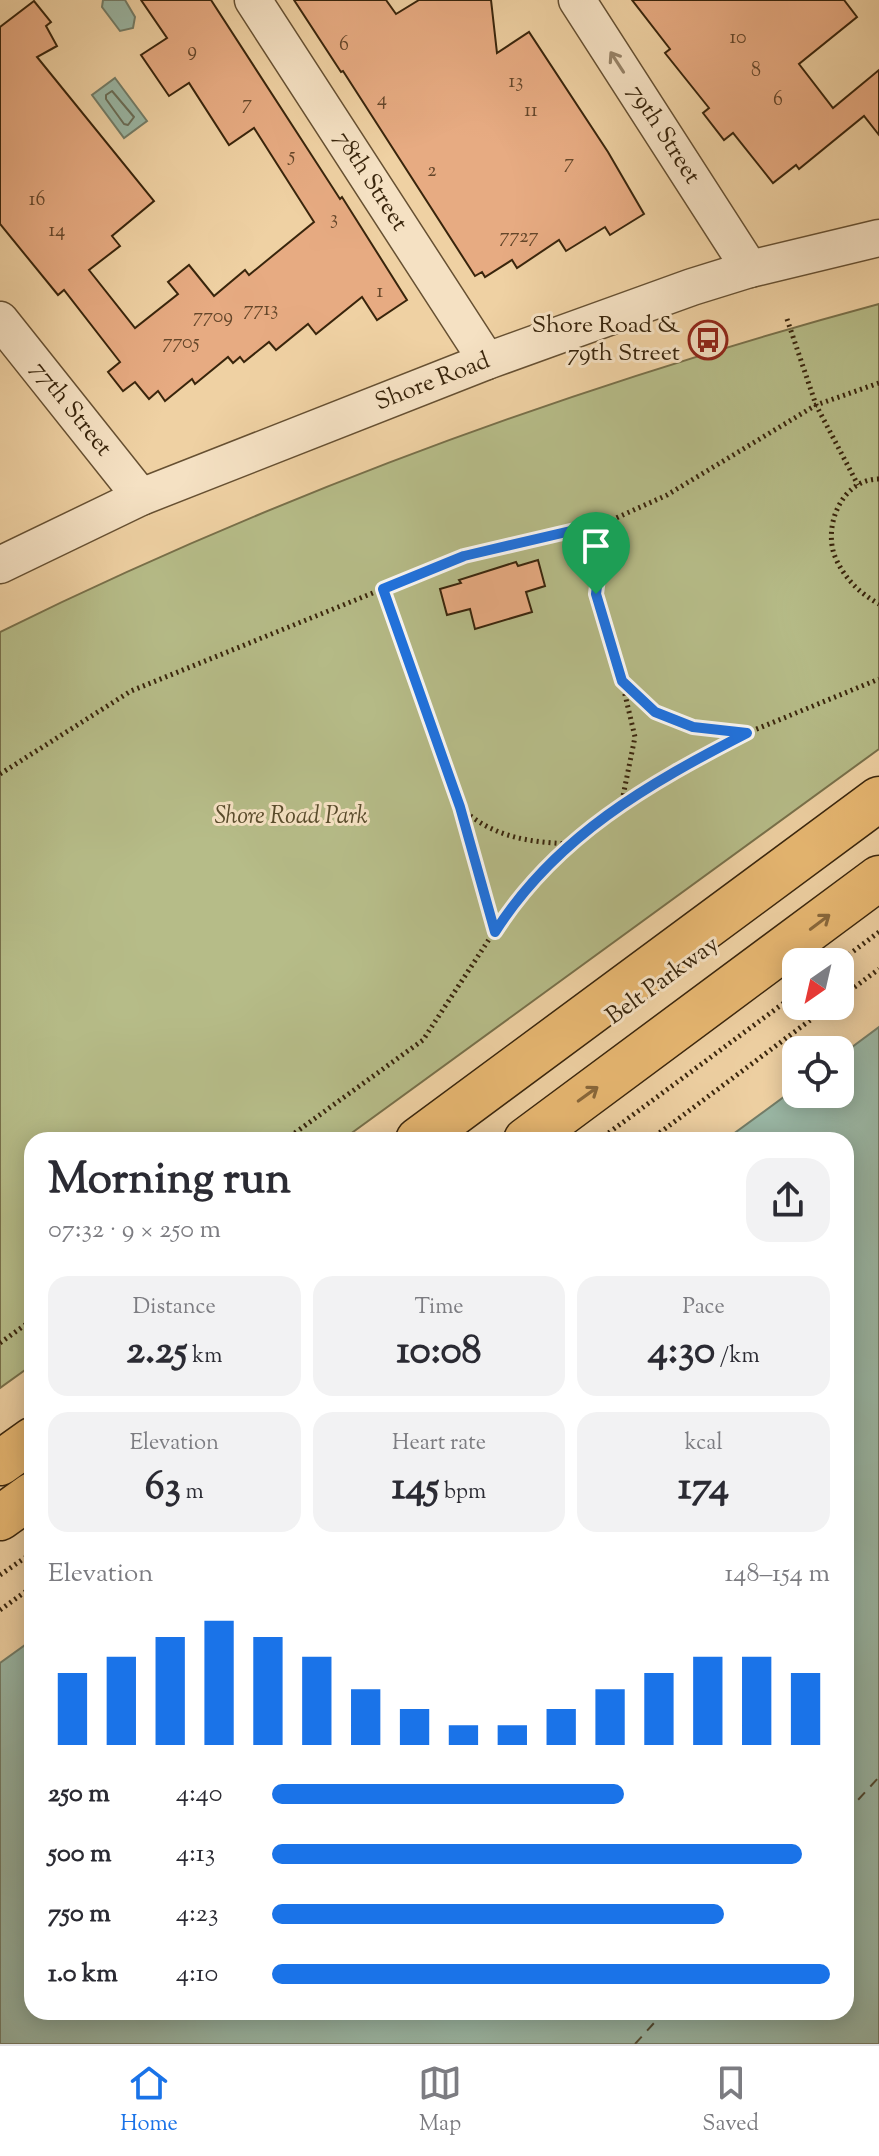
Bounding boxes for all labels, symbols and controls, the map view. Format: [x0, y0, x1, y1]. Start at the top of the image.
house number: 10 [729, 24, 747, 53]
house number: 6 [339, 31, 349, 60]
house number: 9 [187, 37, 197, 66]
one-way arrow [609, 51, 625, 74]
house number: 8 [751, 57, 761, 86]
house number: 13 [509, 68, 523, 97]
street label: 79th Street [619, 78, 708, 191]
house number: 4 [377, 86, 387, 115]
house number: 6 [773, 86, 783, 115]
house number: 7 [242, 90, 252, 119]
house number: 11 [524, 97, 538, 126]
street label: 78th Street [325, 124, 416, 238]
house number: 5 [288, 142, 296, 171]
house number: 7 [564, 149, 574, 178]
house number: 2 [427, 157, 437, 186]
house number: 16 [29, 186, 45, 215]
house number: 3 [330, 205, 338, 234]
house number: 14 [49, 217, 65, 246]
house number: 7727 [499, 223, 539, 252]
house number: 1 [377, 278, 384, 307]
house number: 7713 [244, 296, 278, 325]
house number: 7709 [193, 303, 233, 332]
place label: Shore Road & 79th Street [532, 309, 680, 371]
bus stop icon: Shore Road & 79th Street [687, 319, 729, 361]
house number: 7705 [162, 329, 200, 358]
street label: Shore Road [370, 344, 495, 420]
street label: 77th Street [22, 354, 120, 464]
pin [562, 512, 630, 594]
icon: arrive [574, 524, 618, 568]
park label: Shore Road Park [214, 800, 368, 834]
one-way arrow [809, 914, 830, 931]
street label: Belt Parkway [600, 928, 726, 1034]
north arrow [782, 948, 854, 1020]
map controls [782, 948, 854, 1108]
button: locate [782, 1036, 854, 1108]
one-way arrow [577, 1085, 599, 1102]
text: Morning run [48, 1150, 291, 1213]
button: share [746, 1158, 830, 1242]
text: 07:32 · 9 × 250 m [48, 1212, 221, 1249]
text: Distance [133, 1292, 216, 1324]
text: Time [415, 1292, 463, 1324]
text: Pace [683, 1292, 725, 1324]
text: 2.25 [126, 1324, 187, 1381]
text: 10:08 [396, 1324, 482, 1381]
text: 4:30 [648, 1324, 715, 1381]
text: km [187, 1341, 222, 1373]
text: /km [715, 1341, 760, 1373]
text: Elevation [130, 1428, 219, 1460]
text: Heart rate [392, 1428, 486, 1460]
text: kcal [685, 1428, 723, 1460]
text: 63 [145, 1460, 181, 1517]
text: 145 [392, 1460, 439, 1517]
text: 174 [678, 1460, 729, 1517]
text: m [181, 1477, 204, 1509]
text: bpm [439, 1477, 486, 1509]
text: Elevation [48, 1556, 153, 1593]
text: 148–154 m [724, 1556, 830, 1593]
text: 250 m [48, 1776, 110, 1813]
text: 4:40 [176, 1776, 223, 1813]
text: 500 m [48, 1836, 111, 1873]
text: 4:13 [176, 1836, 215, 1873]
text: 750 m [48, 1896, 111, 1933]
text: 4:23 [176, 1896, 219, 1933]
text: 1.0 km [48, 1956, 118, 1993]
text: 4:10 [176, 1956, 218, 1993]
tab: Home [120, 2061, 178, 2141]
tab: Map [418, 2061, 462, 2141]
tab: Saved [702, 2061, 759, 2141]

